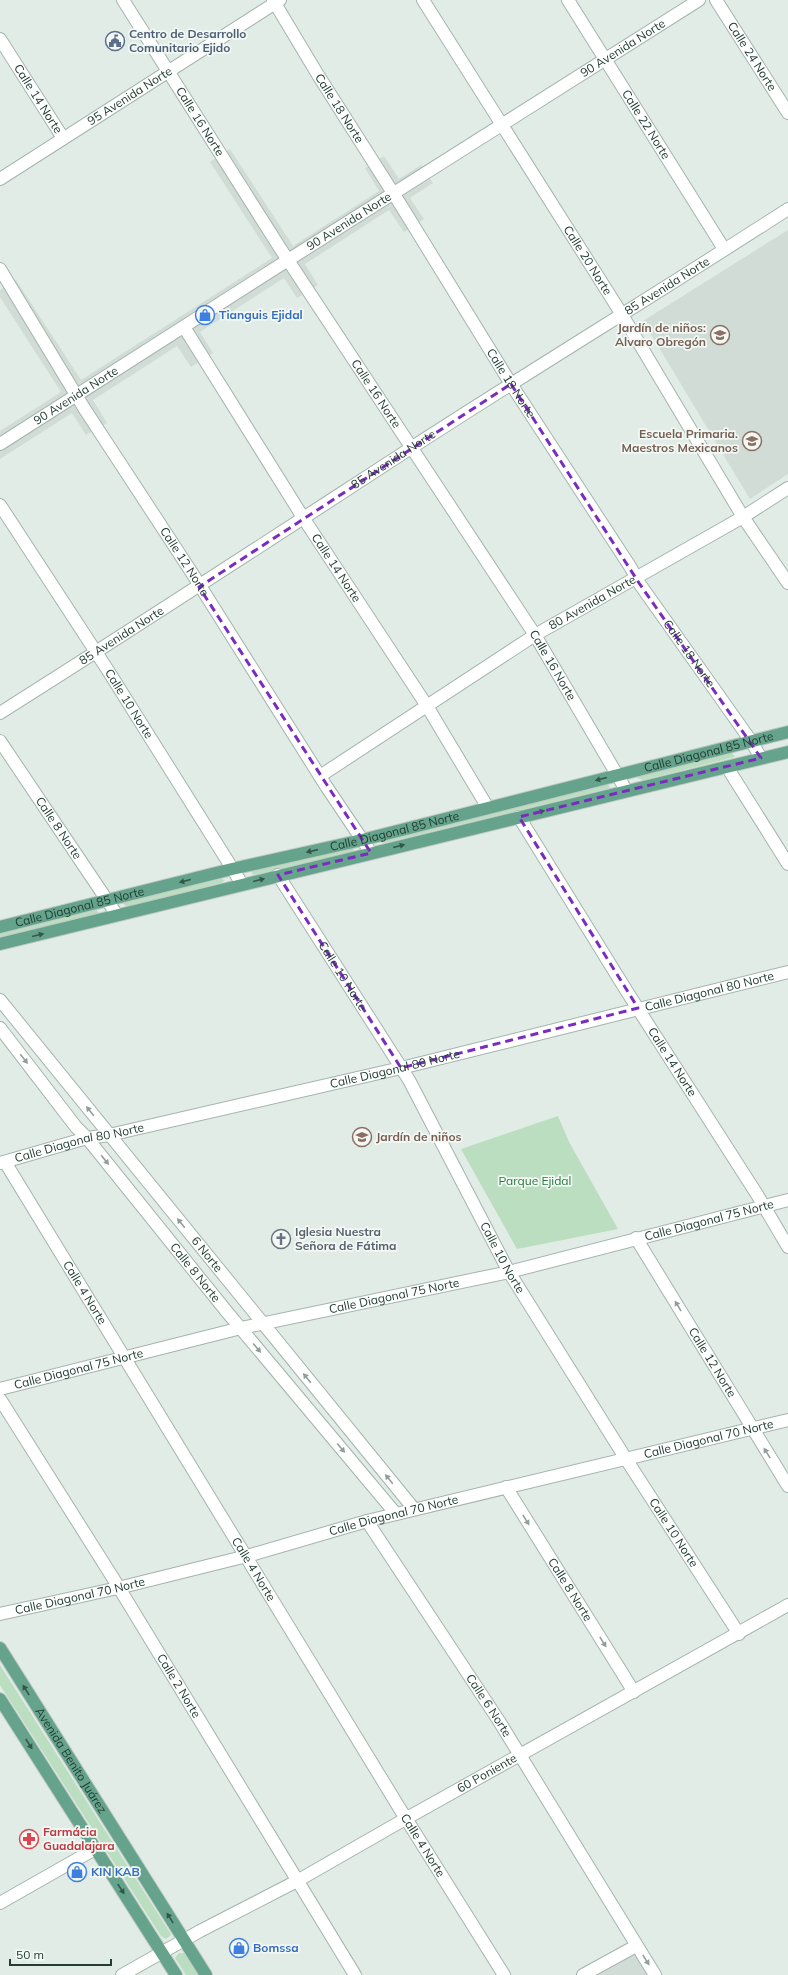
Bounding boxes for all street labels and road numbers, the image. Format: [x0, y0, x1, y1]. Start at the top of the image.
street label: 90 Avenida Norte [577, 15, 668, 80]
street label: Calle 24 Norte [725, 19, 780, 94]
street label: Calle 14 Norte [11, 61, 66, 136]
street label: 95 Avenida Norte [84, 63, 175, 128]
street label: Calle 18 Norte [312, 71, 367, 146]
street label: Calle 16 Norte [173, 84, 228, 159]
street label: Calle 22 Norte [619, 87, 674, 162]
street label: 90 Avenida Norte [304, 189, 394, 253]
street label: Calle 20 Norte [561, 222, 616, 298]
street label: 85 Avenida Norte [622, 253, 712, 318]
street label: Calle 18 Norte [484, 345, 539, 420]
street label: Calle 16 Norte [348, 356, 405, 431]
street label: 90 Avenida Norte [30, 363, 121, 428]
street label: 85 Avenida Norte [348, 426, 438, 492]
street label: Calle 12 Norte [157, 524, 213, 599]
street label: Calle 14 Norte [309, 530, 365, 605]
street label: 80 Avenida Norte [546, 571, 638, 633]
street label: 85 Avenida Norte [76, 603, 166, 668]
street label: Calle 18 Norte [660, 617, 719, 690]
street label: Calle 16 Norte [527, 627, 580, 703]
street label: Calle 10 Norte [102, 666, 157, 741]
street label: Calle Diagonal 85 Norte [642, 728, 775, 775]
street label: Calle 8 Norte [33, 794, 85, 862]
street label: Calle Diagonal 85 Norte [328, 808, 461, 854]
street label: Calle Diagonal 85 Norte [13, 883, 146, 930]
street label: Calle 10 Norte [315, 938, 371, 1013]
street label: Calle Diagonal 80 Norte [643, 968, 775, 1014]
street label: Calle 14 Norte [645, 1024, 700, 1099]
street label: Calle Diagonal 80 Norte [328, 1046, 461, 1091]
street label: Calle Diagonal 80 Norte [13, 1119, 145, 1165]
street label: Calle Diagonal 75 Norte [643, 1196, 775, 1244]
street label: Calle 10 Norte [477, 1219, 528, 1296]
street label: 6 Norte [188, 1233, 226, 1275]
street label: Calle 8 Norte [167, 1239, 224, 1305]
street label: Calle 4 Norte [60, 1258, 110, 1327]
street label: Calle Diagonal 75 Norte [327, 1275, 460, 1316]
street label: Calle 12 Norte [686, 1324, 740, 1400]
street label: Calle Diagonal 75 Norte [12, 1345, 145, 1392]
street label: Calle Diagonal 70 Norte [642, 1416, 775, 1461]
street label: Calle Diagonal 70 Norte [327, 1491, 460, 1539]
street label: Calle 10 Norte [646, 1495, 702, 1570]
street label: Calle 4 Norte [229, 1534, 279, 1604]
street label: Calle 8 Norte [545, 1555, 596, 1624]
street label: Calle Diagonal 70 Norte [14, 1574, 146, 1617]
street label: Calle 2 Norte [154, 1651, 204, 1720]
street label: Calle 6 Norte [463, 1671, 515, 1740]
street label: Avenida Benito Juárez [32, 1704, 110, 1816]
street label: 60 Poniente [454, 1750, 519, 1796]
street label: Calle 4 Norte [398, 1811, 449, 1880]

